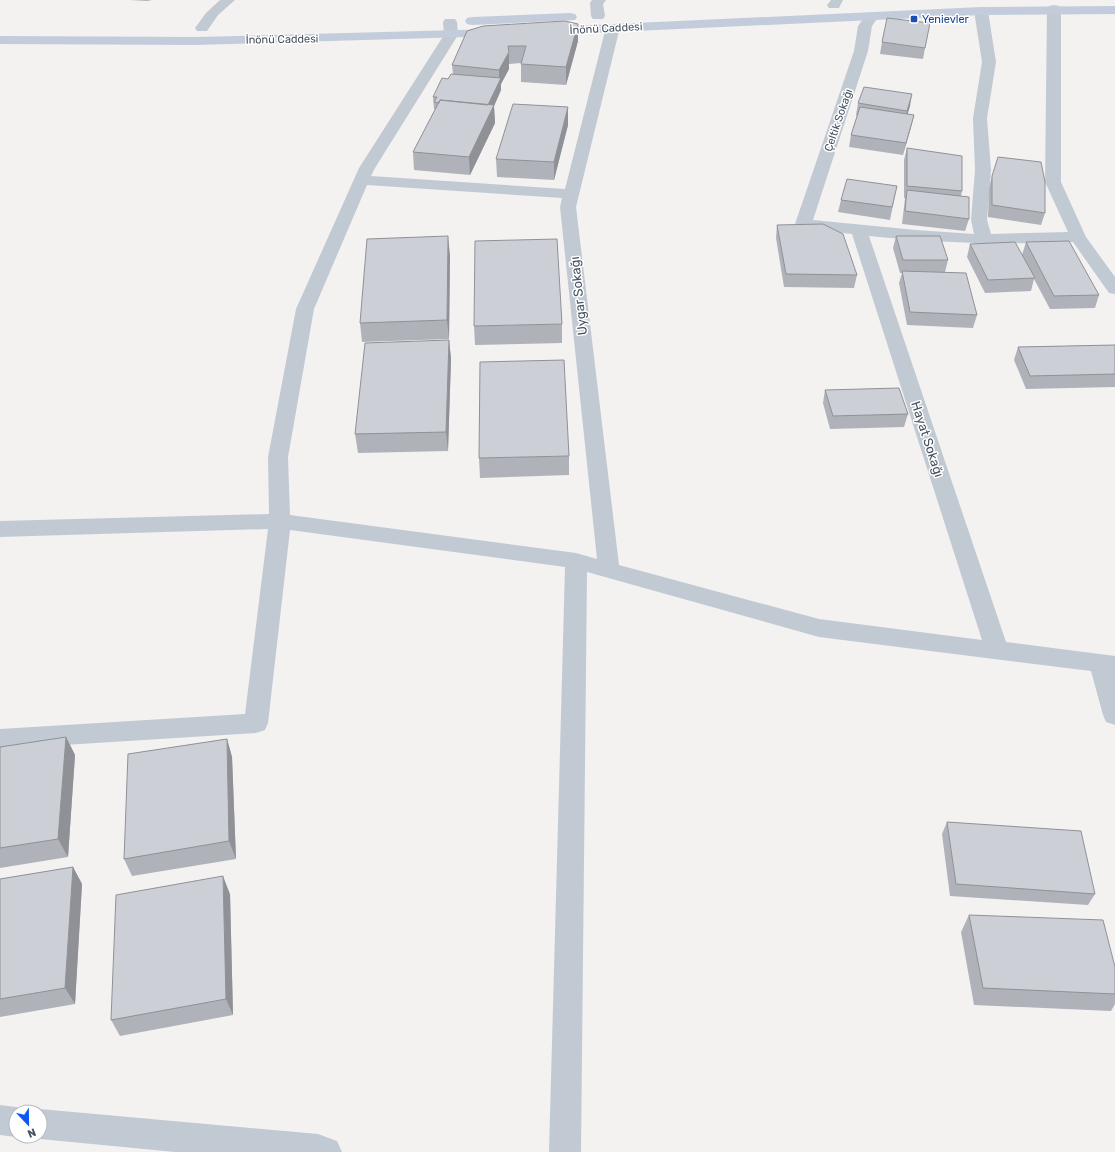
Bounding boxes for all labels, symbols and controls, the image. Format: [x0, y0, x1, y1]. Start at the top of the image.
place label: Yenievler [922, 13, 970, 26]
marker: Yenievler [909, 14, 919, 24]
street label: İnönü Caddesi [569, 19, 643, 37]
street label: İnönü Caddesi [245, 31, 319, 47]
street label: Çeltik Sokağı [822, 87, 855, 153]
street label: Uygar Sokağı [567, 256, 591, 336]
street label: Hayat Sokağı [907, 399, 947, 479]
north arrow [8, 1104, 48, 1144]
text: N [25, 1125, 38, 1140]

